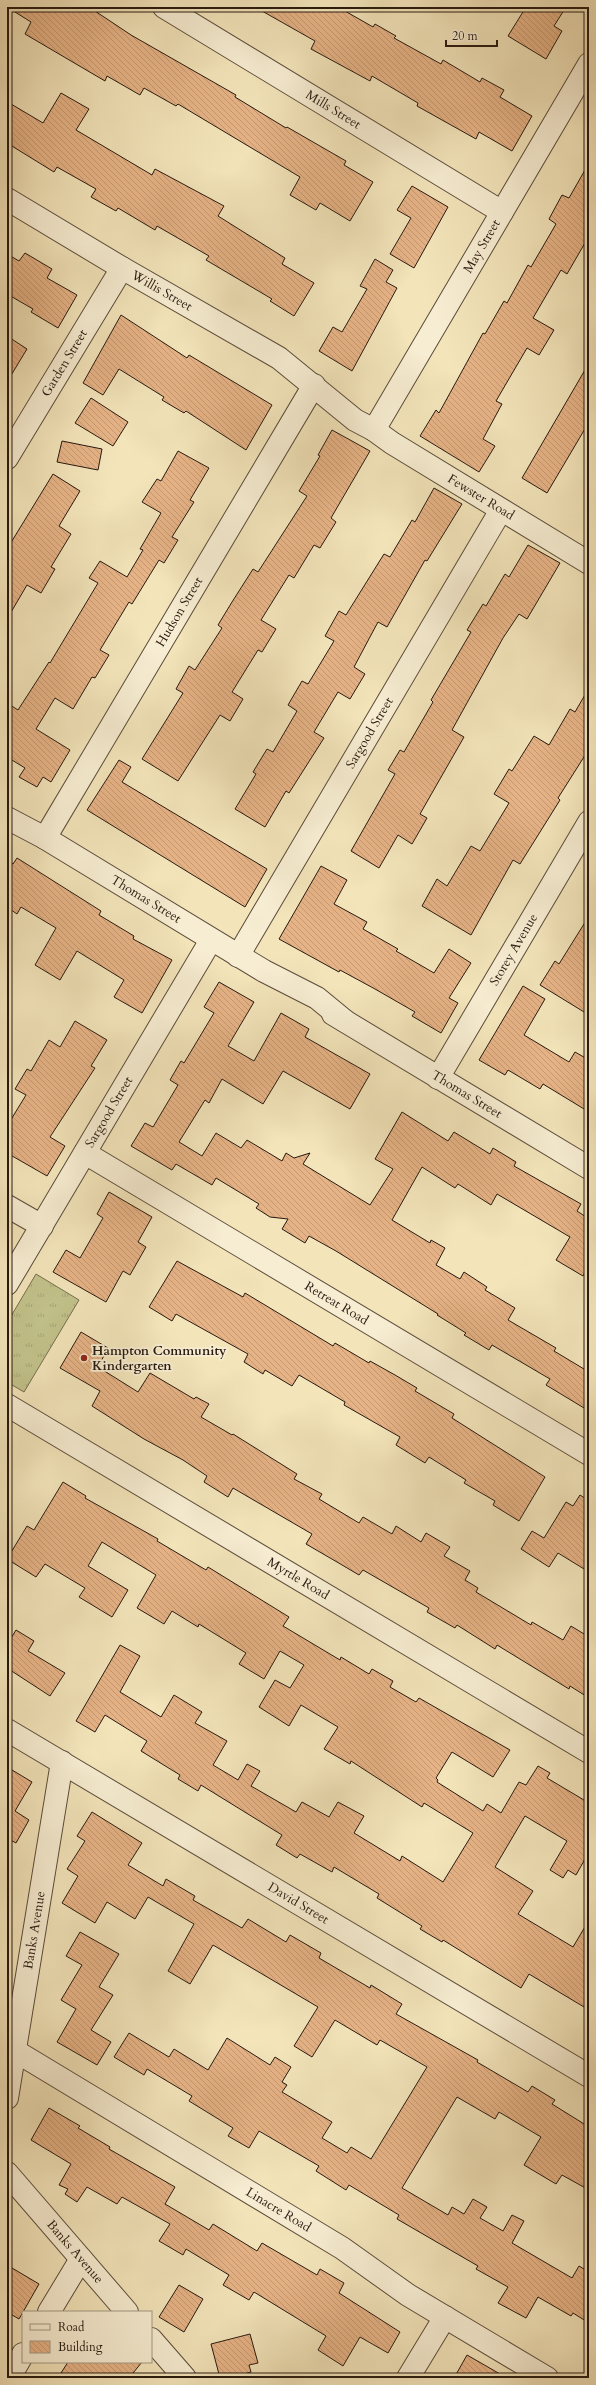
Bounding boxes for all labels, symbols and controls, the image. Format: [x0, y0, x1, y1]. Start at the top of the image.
scale bar [446, 22, 497, 48]
text: 20 m [452, 28, 479, 44]
street label: Mills Street [302, 86, 364, 133]
street label: May Street [459, 216, 505, 277]
street label: Willis Street [127, 266, 196, 315]
street label: Garden Street [37, 326, 92, 400]
street label: Fewster Road [444, 470, 518, 524]
street label: Hudson Street [152, 574, 207, 650]
street label: Sargood Street [341, 694, 398, 772]
street label: Thomas Street [107, 871, 185, 928]
street label: Storey Avenue [485, 910, 542, 989]
street label: Thomas Street [428, 1066, 505, 1123]
street label: Sargood Street [81, 1073, 137, 1151]
street label: Retreat Road [301, 1277, 372, 1329]
place label: Hampton Community Kindergarten [92, 1342, 227, 1375]
marker: Hampton Community Kindergarten [79, 1353, 89, 1363]
street label: Myrtle Road [264, 1553, 333, 1604]
street label: David Street [265, 1878, 332, 1928]
street label: Banks Avenue [19, 1890, 50, 1971]
street label: Linacre Road [242, 2183, 315, 2236]
street label: Banks Avenue [42, 2216, 108, 2288]
legend [22, 2311, 152, 2363]
text: Road [58, 2319, 85, 2335]
text: Building [58, 2339, 103, 2355]

